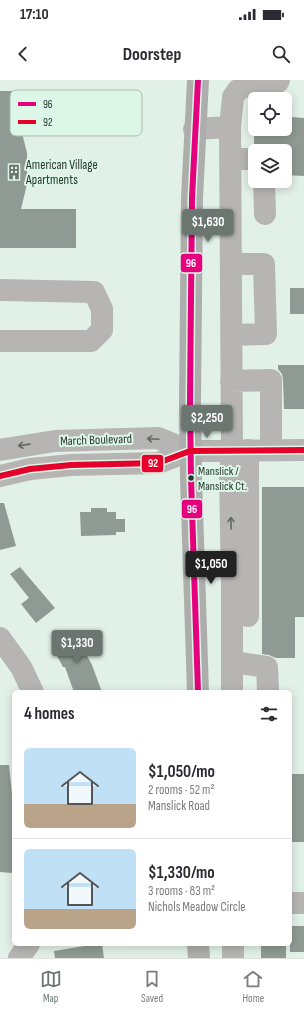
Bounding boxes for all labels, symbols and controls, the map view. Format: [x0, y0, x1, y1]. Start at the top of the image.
text: 17:10 [20, 5, 49, 24]
icon: back [12, 43, 34, 65]
icon: search [270, 43, 292, 65]
text: Doorstep [123, 44, 181, 65]
legend [10, 90, 142, 136]
map controls [248, 92, 292, 188]
button: locate [248, 92, 292, 136]
text: 96 [43, 98, 53, 111]
text: 92 [43, 116, 53, 129]
button: layers [248, 144, 292, 188]
place label: American Village Apartments [25, 157, 98, 188]
building icon: American Village Apartments [5, 163, 23, 181]
pin: $1,630 [175, 209, 241, 243]
text: $1,630 [191, 214, 225, 230]
line badge: 96 [180, 253, 203, 273]
text: 96 [186, 257, 196, 270]
pin: $2,250 [174, 405, 240, 439]
text: $2,250 [191, 410, 223, 426]
street label: March Boulevard [60, 431, 132, 449]
one-way arrow [147, 435, 160, 442]
one-way arrow [18, 441, 31, 449]
line badge: 92 [141, 454, 164, 473]
text: 92 [148, 457, 158, 470]
place label: Manslick / Manslick Ct. [198, 464, 247, 494]
marker: Manslick / Manslick Ct. [186, 473, 196, 483]
line badge: 96 [181, 499, 203, 519]
text: 96 [187, 503, 197, 516]
one-way arrow [227, 517, 235, 530]
pin: $1,050 [178, 551, 244, 585]
text: $1,050 [194, 556, 228, 572]
pin: $1,330 [44, 630, 110, 664]
text: $1,330 [61, 635, 93, 651]
icon: filters [258, 703, 280, 725]
text: 4 homes [24, 704, 75, 724]
text: $1,050/mo [148, 762, 215, 782]
icon: home [56, 764, 104, 812]
text: 2 rooms · 52 m² [148, 782, 215, 798]
text: Manslick Road [148, 798, 210, 814]
text: $1,330/mo [148, 863, 215, 883]
icon: home [56, 865, 104, 913]
text: 3 rooms · 83 m² [148, 883, 215, 899]
text: Nichols Meadow Circle [148, 899, 246, 915]
tab: Map [40, 968, 62, 1005]
tab: Saved [141, 968, 163, 1005]
tab: Home [242, 968, 264, 1005]

